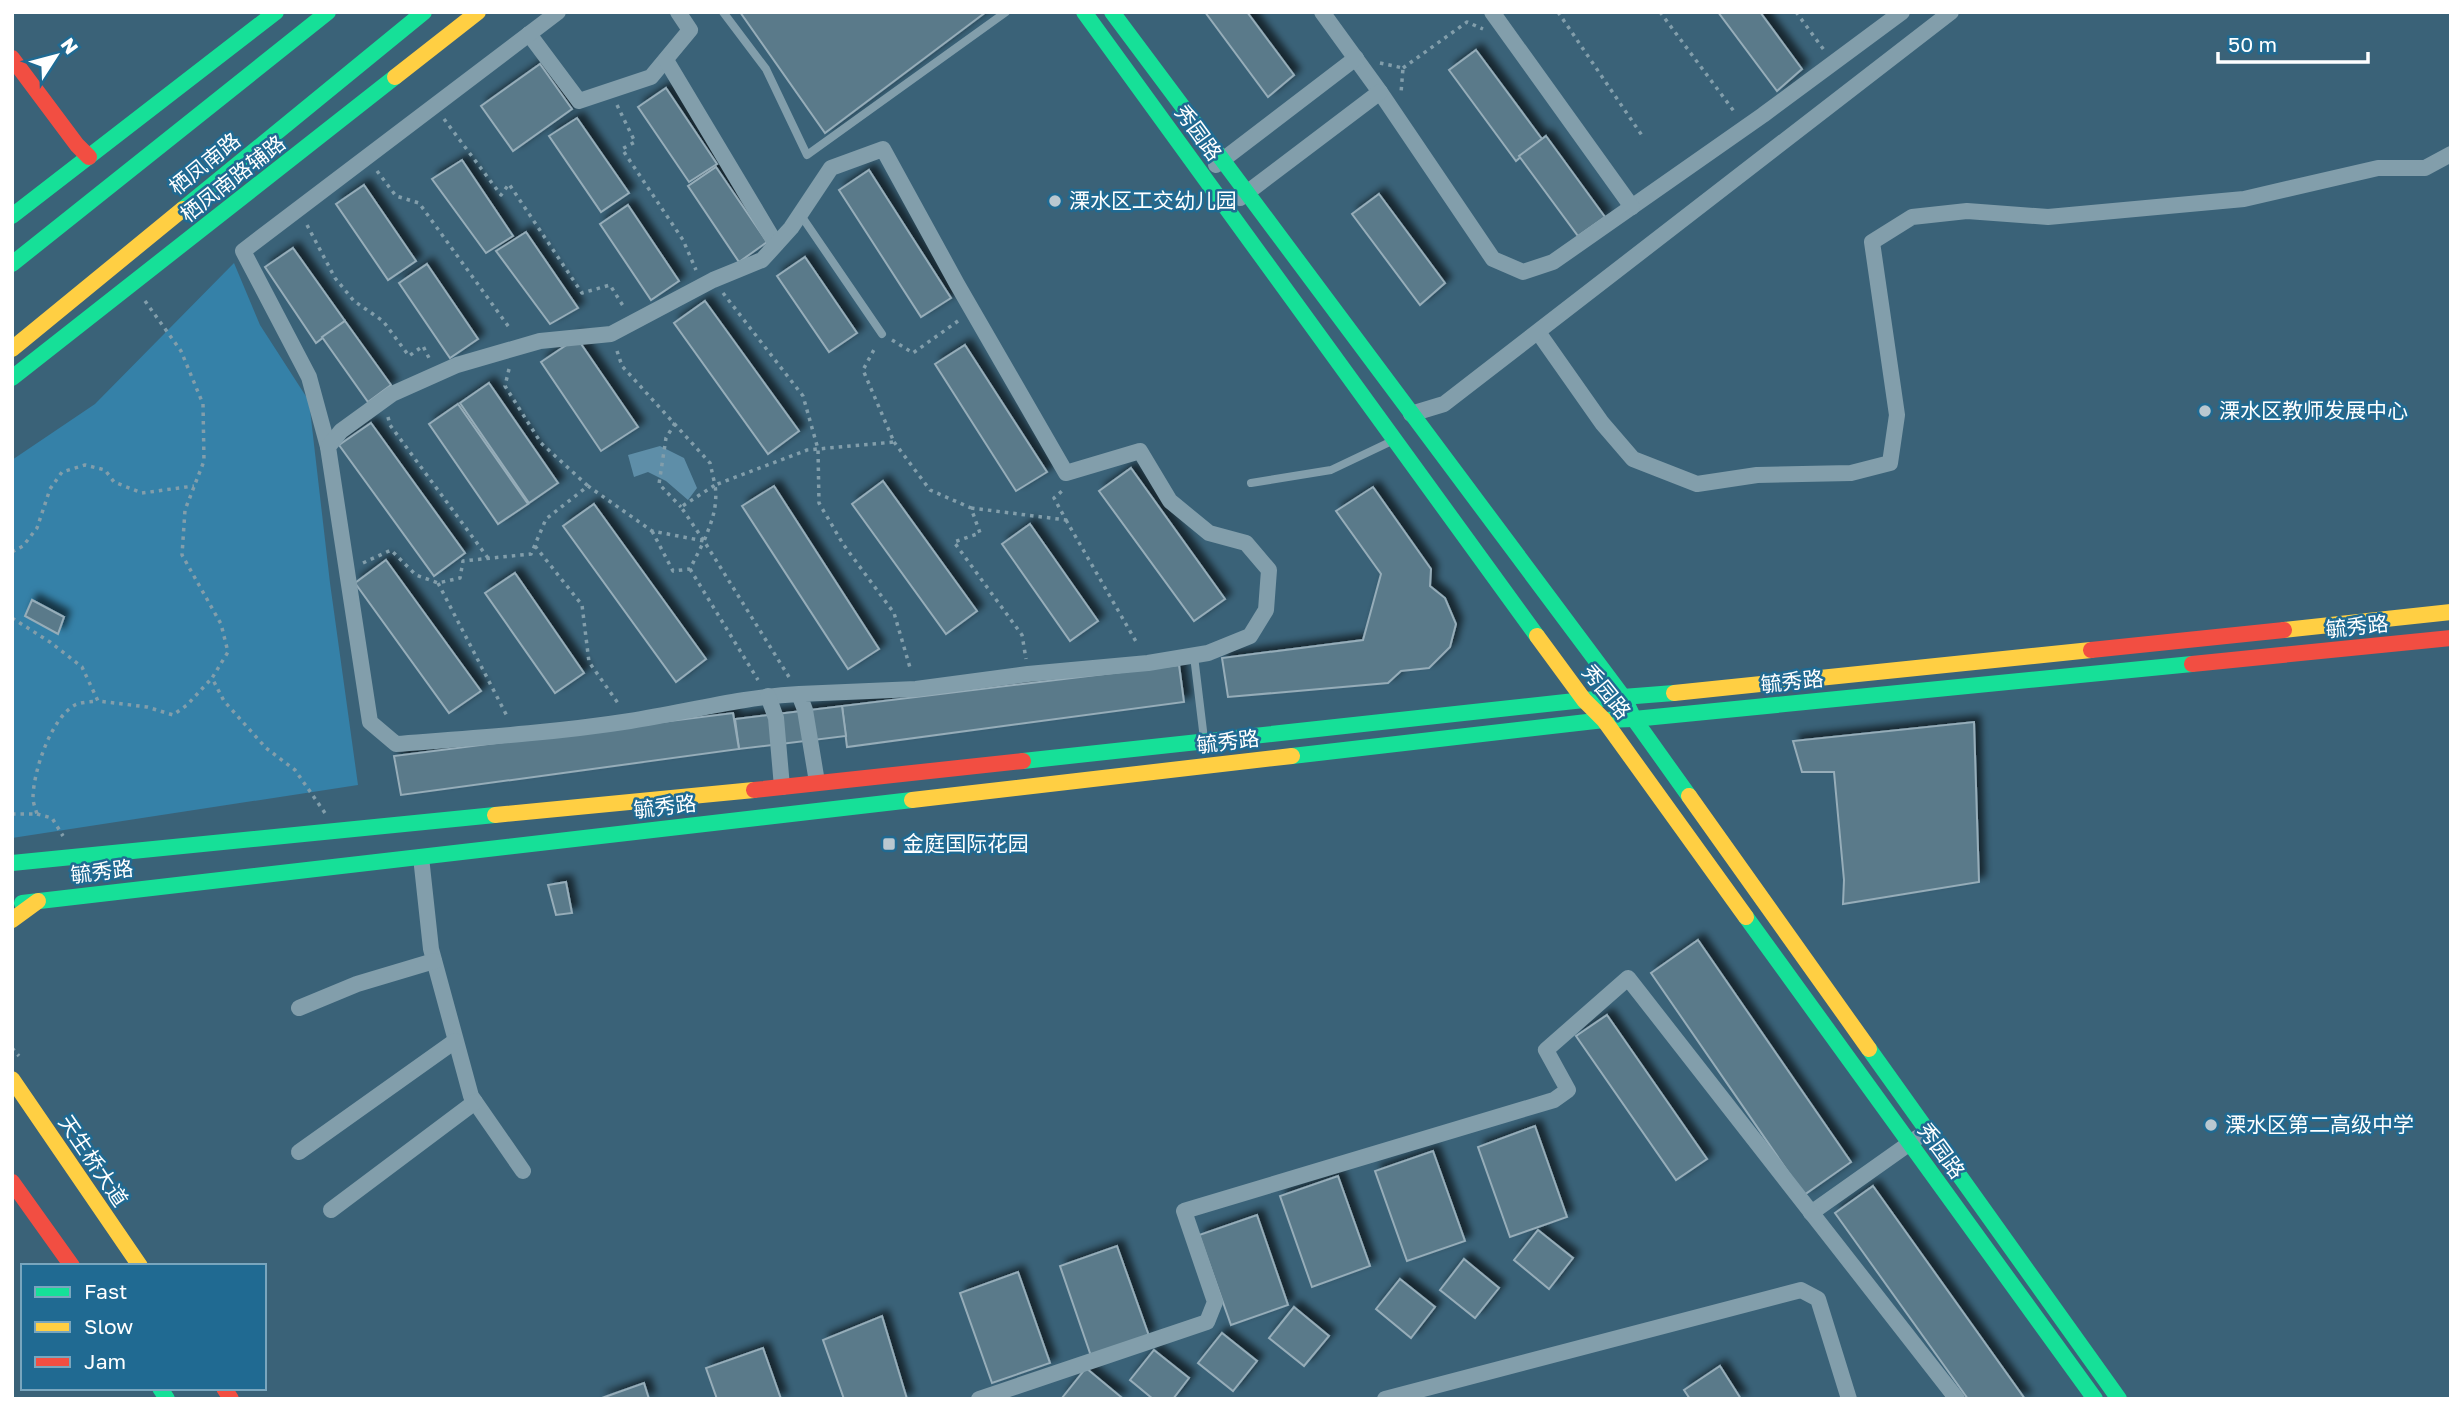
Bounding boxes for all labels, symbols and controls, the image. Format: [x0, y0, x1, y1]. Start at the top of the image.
north arrow [21, 21, 91, 91]
scale bar [2218, 21, 2368, 65]
text: 50 m [2228, 31, 2277, 57]
text: N [57, 33, 84, 58]
street label: 秀园路 [1170, 99, 1228, 166]
street label: 栖凤南路 [164, 127, 245, 200]
street label: 栖凤南路辅路 [175, 129, 290, 227]
place label: 溧水区工交幼儿园 [1069, 187, 1237, 213]
marker: 溧水区工交幼儿园 [1047, 193, 1063, 209]
place label: 溧水区教师发展中心 [2219, 397, 2408, 423]
marker: 溧水区教师发展中心 [2197, 403, 2213, 419]
street label: 毓秀路 [2324, 610, 2390, 642]
street label: 秀园路 [1577, 659, 1637, 724]
street label: 毓秀路 [1759, 665, 1825, 697]
street label: 毓秀路 [1195, 724, 1261, 758]
street label: 毓秀路 [632, 789, 698, 823]
place label: 金庭国际花园 [903, 830, 1029, 856]
marker: 金庭国际花园 [881, 836, 897, 852]
street label: 毓秀路 [69, 854, 135, 888]
street label: 天生桥大道 [54, 1110, 134, 1211]
place label: 溧水区第二高级中学 [2225, 1111, 2414, 1137]
street label: 秀园路 [1913, 1117, 1971, 1184]
marker: 溧水区第二高级中学 [2203, 1117, 2219, 1133]
legend [21, 1264, 266, 1390]
text: Fast [84, 1278, 127, 1304]
text: Slow [84, 1313, 133, 1339]
text: Jam [84, 1348, 126, 1374]

